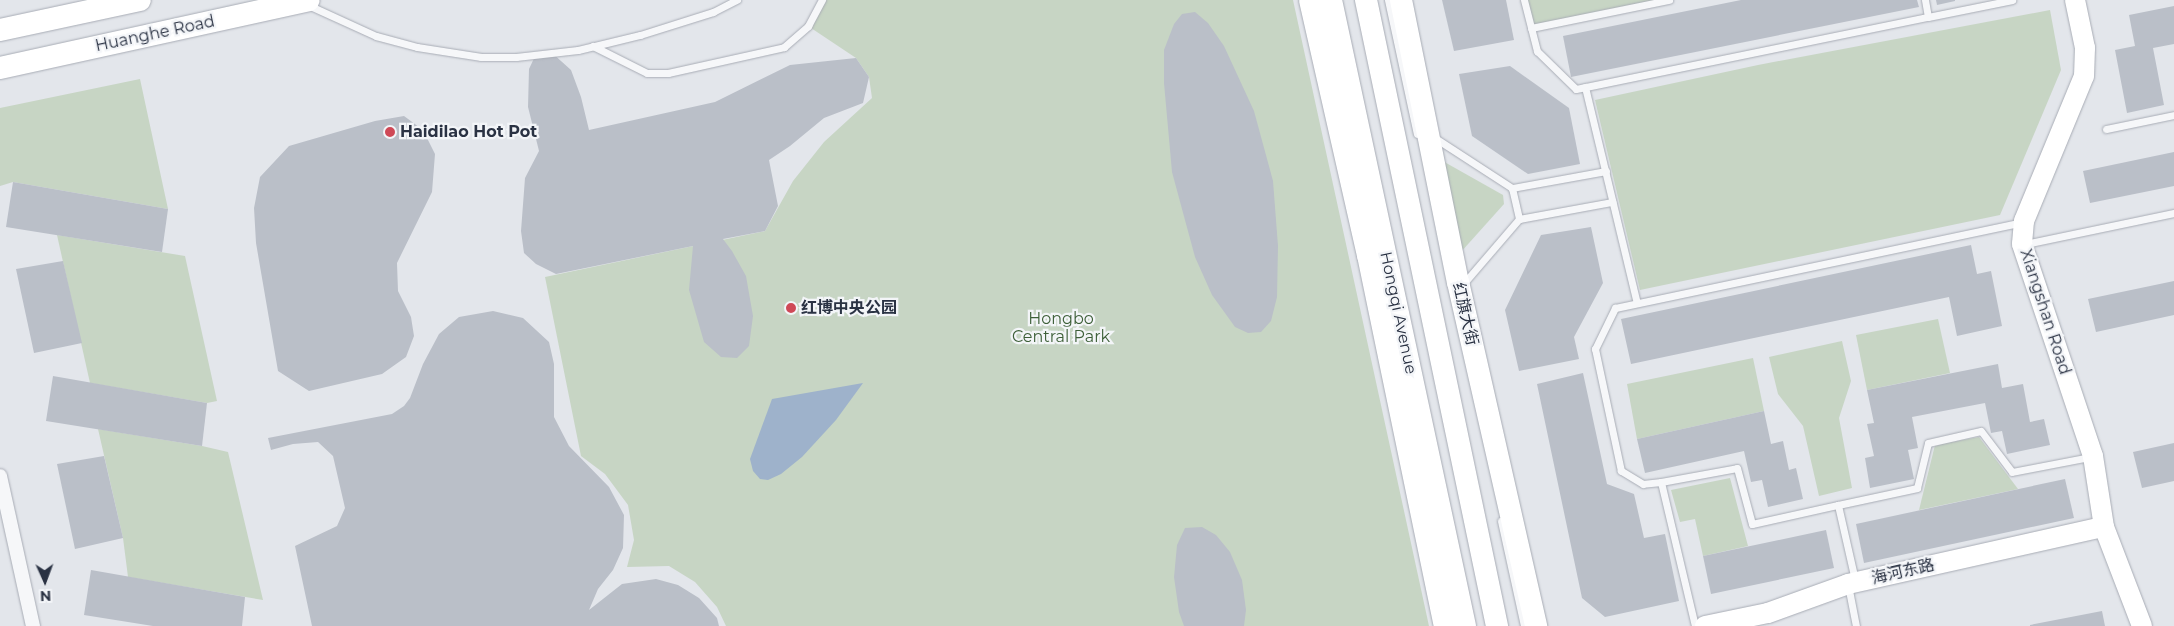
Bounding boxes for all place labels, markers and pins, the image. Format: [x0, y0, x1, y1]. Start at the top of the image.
place label: Haidilao Hot Pot [400, 122, 537, 142]
marker: Haidilao Hot Pot [384, 126, 396, 138]
place label: 红博中央公园 [801, 298, 897, 318]
marker: 红博中央公园 [785, 302, 797, 314]

